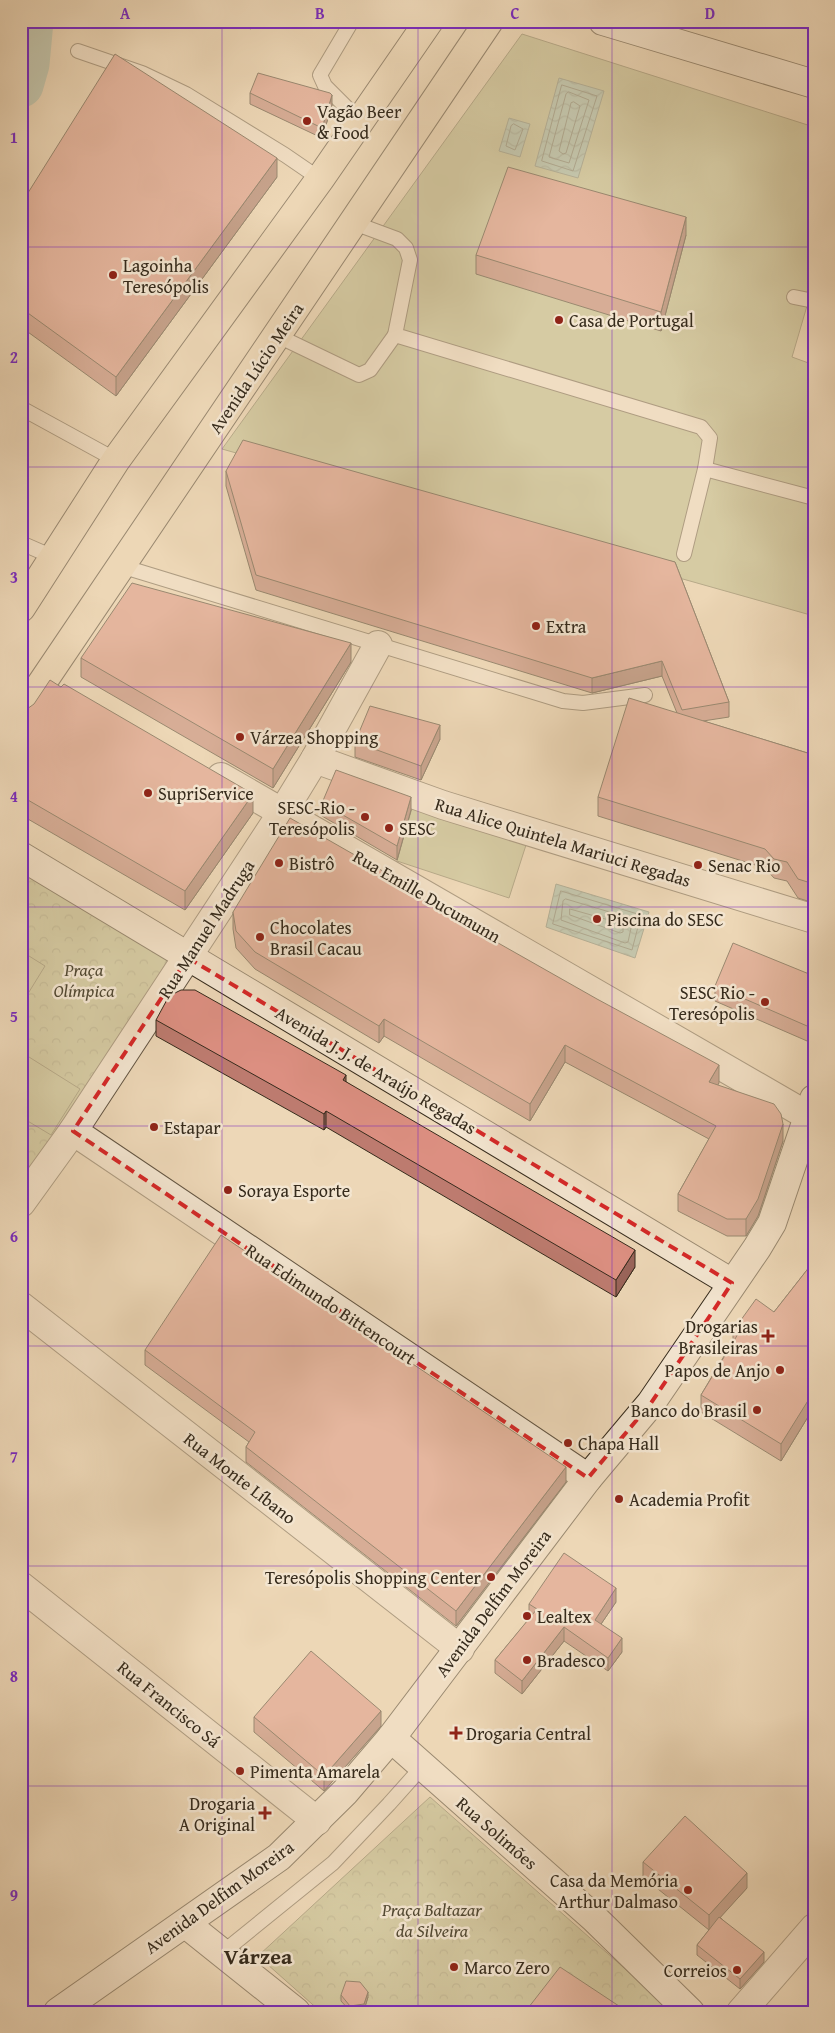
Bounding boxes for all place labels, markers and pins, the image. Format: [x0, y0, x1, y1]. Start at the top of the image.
place label: Vagão Beer & Food [317, 98, 402, 146]
marker: Vagão Beer & Food [301, 115, 313, 127]
place label: Lagoinha Teresópolis [123, 252, 209, 300]
marker: Lagoinha Teresópolis [107, 269, 119, 281]
place label: Casa de Portugal [569, 307, 694, 334]
marker: Casa de Portugal [553, 314, 565, 326]
place label: Extra [546, 613, 587, 640]
marker: Extra [530, 620, 542, 632]
place label: Várzea Shopping [250, 724, 378, 751]
marker: Várzea Shopping [234, 731, 246, 743]
place label: SupriService [158, 780, 254, 807]
marker: SupriService [142, 787, 154, 799]
place label: SESC-Rio - Teresópolis [269, 794, 355, 842]
marker: SESC-Rio - Teresópolis [359, 811, 371, 823]
place label: SESC [399, 815, 436, 842]
marker: SESC [383, 822, 395, 834]
place label: Bistrô [289, 850, 334, 877]
place label: Senac Rio [708, 852, 780, 879]
marker: Bistrô [273, 857, 285, 869]
marker: Senac Rio [692, 859, 704, 871]
place label: Piscina do SESC [607, 906, 724, 933]
marker: Piscina do SESC [591, 913, 603, 925]
place label: Chocolates Brasil Cacau [270, 914, 362, 962]
marker: Chocolates Brasil Cacau [254, 931, 266, 943]
place label: SESC Rio - Teresópolis [669, 979, 755, 1027]
marker: SESC Rio - Teresópolis [759, 996, 771, 1008]
place label: Estapar [164, 1114, 221, 1141]
marker: Estapar [148, 1121, 160, 1133]
place label: Soraya Esporte [238, 1177, 350, 1204]
marker: Soraya Esporte [222, 1184, 234, 1196]
place label: Drogarias Brasileiras [678, 1313, 758, 1361]
marker: Drogarias Brasileiras [762, 1330, 774, 1342]
place label: Papos de Anjo [665, 1357, 770, 1384]
marker: Papos de Anjo [774, 1364, 786, 1376]
place label: Banco do Brasil [631, 1397, 747, 1424]
marker: Banco do Brasil [751, 1404, 763, 1416]
place label: Chapa Hall [578, 1430, 659, 1457]
marker: Chapa Hall [562, 1437, 574, 1449]
place label: Academia Profit [629, 1486, 751, 1513]
marker: Academia Profit [613, 1493, 625, 1505]
place label: Teresópolis Shopping Center [265, 1564, 482, 1591]
marker: Teresópolis Shopping Center [485, 1571, 497, 1583]
place label: Lealtex [537, 1603, 592, 1630]
marker: Lealtex [521, 1610, 533, 1622]
place label: Bradesco [537, 1647, 605, 1674]
marker: Bradesco [521, 1654, 533, 1666]
place label: Drogaria Central [466, 1720, 591, 1747]
marker: Drogaria Central [450, 1727, 462, 1739]
place label: Pimenta Amarela [250, 1758, 381, 1785]
marker: Pimenta Amarela [234, 1765, 246, 1777]
place label: Drogaria A Original [179, 1790, 255, 1838]
marker: Drogaria A Original [259, 1807, 271, 1819]
place label: Casa da Memória Arthur Dalmaso [550, 1867, 678, 1915]
marker: Casa da Memória Arthur Dalmaso [682, 1884, 694, 1896]
place label: Marco Zero [464, 1954, 550, 1981]
place label: Correios [664, 1957, 727, 1984]
marker: Marco Zero [448, 1961, 460, 1973]
marker: Correios [731, 1964, 743, 1976]

